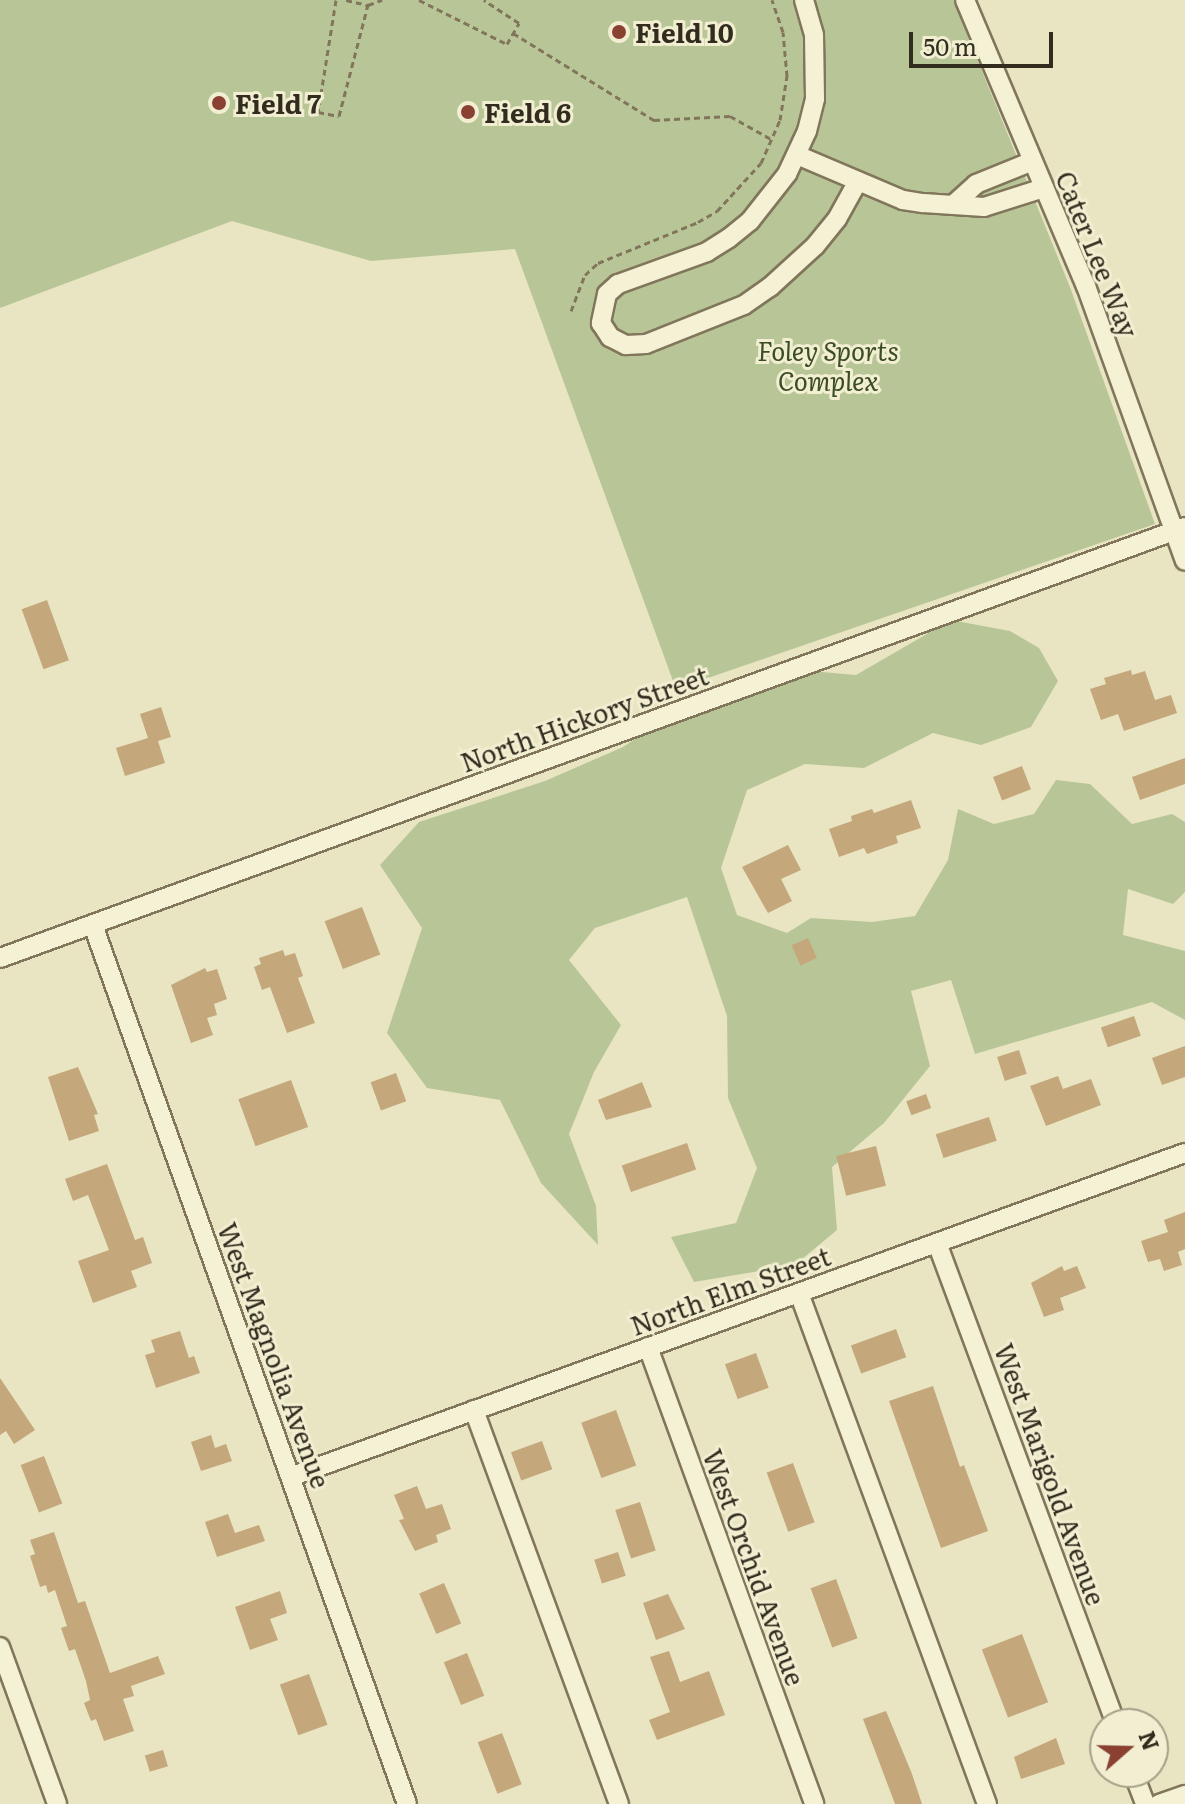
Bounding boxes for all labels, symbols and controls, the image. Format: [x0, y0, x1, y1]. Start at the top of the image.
place label: Field 10 [635, 16, 734, 48]
scale bar [913, 16, 1057, 66]
marker: Field 10 [610, 23, 628, 41]
text: 50 m [923, 28, 977, 63]
place label: Field 7 [235, 87, 321, 119]
marker: Field 7 [210, 94, 228, 112]
place label: Field 6 [484, 96, 571, 128]
marker: Field 6 [459, 103, 477, 121]
street label: Cater Lee Way [1050, 166, 1146, 342]
park label: Foley Sports Complex [757, 334, 899, 396]
street label: North Hickory Street [456, 659, 712, 777]
street label: West Magnolia Avenue [212, 1218, 338, 1492]
street label: North Elm Street [626, 1239, 834, 1341]
street label: West Marigold Avenue [989, 1339, 1113, 1609]
street label: West Orchid Avenue [698, 1445, 812, 1689]
north arrow [1089, 1708, 1169, 1788]
text: N [1131, 1726, 1169, 1755]

